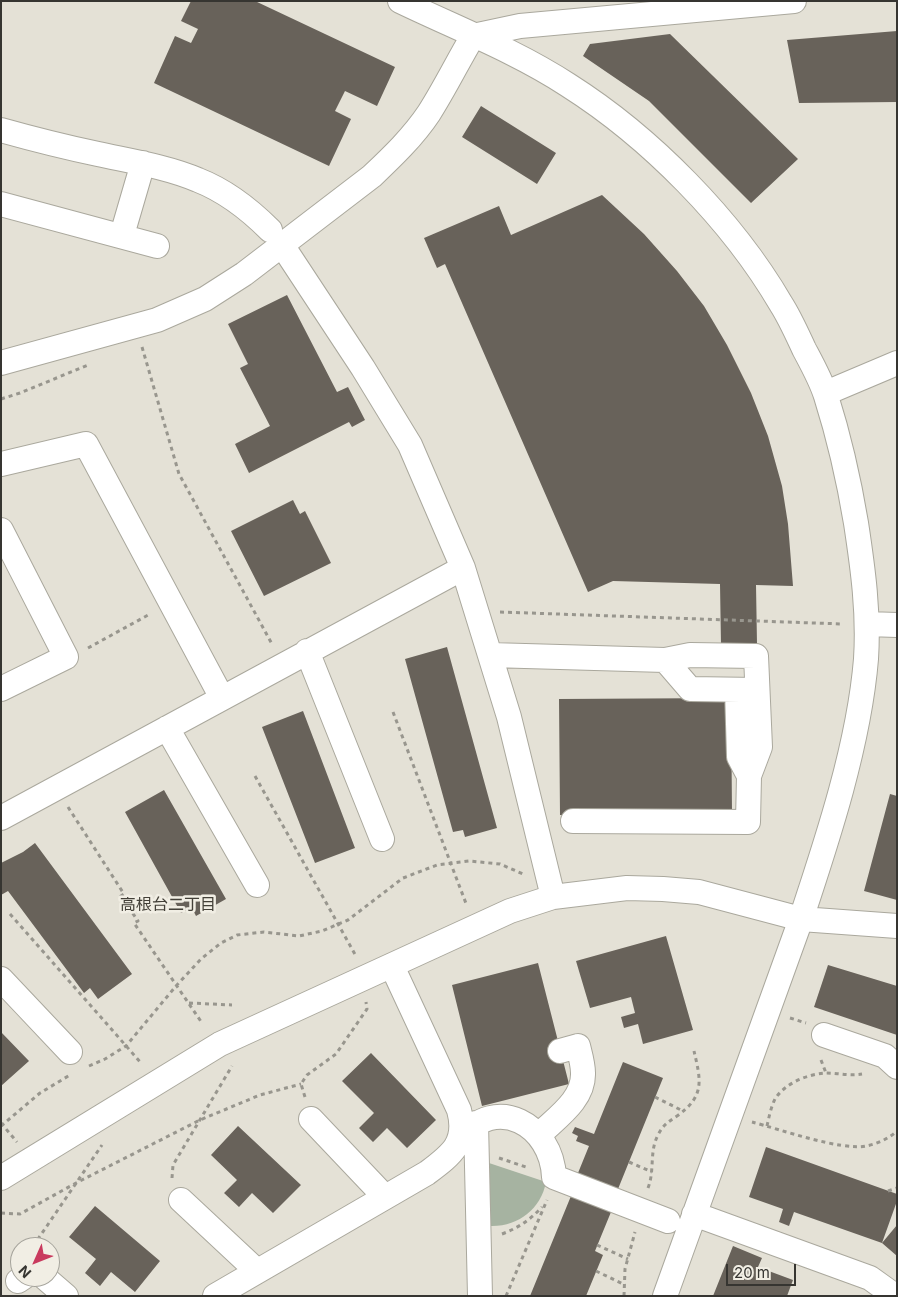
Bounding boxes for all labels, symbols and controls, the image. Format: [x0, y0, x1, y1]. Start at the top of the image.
district label: 高根台二丁目 [120, 895, 216, 915]
north arrow [10, 1237, 60, 1287]
scale bar [728, 1254, 798, 1286]
text: N [15, 1262, 34, 1282]
text: 20 m [734, 1263, 770, 1282]

